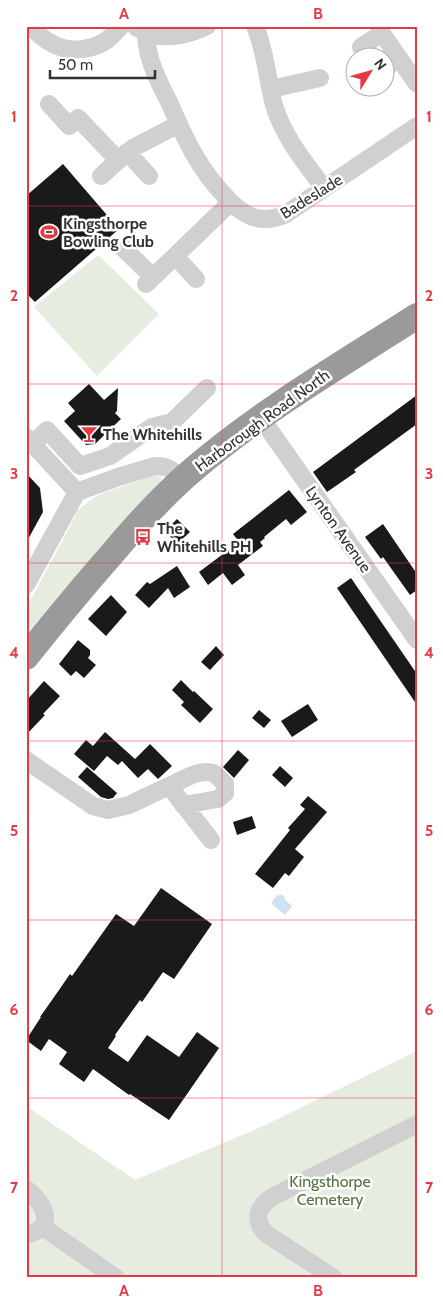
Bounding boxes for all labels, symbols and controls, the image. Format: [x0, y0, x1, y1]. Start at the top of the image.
text: A [119, 4, 129, 23]
text: B [313, 4, 323, 23]
scale bar [50, 48, 155, 80]
north arrow [346, 48, 396, 98]
text: N [370, 55, 391, 74]
text: 50 m [58, 56, 93, 74]
text: 1 [11, 107, 17, 126]
text: 1 [426, 107, 432, 126]
street label: Badeslade [277, 170, 346, 223]
place label: Kingsthorpe Bowling Club [63, 214, 154, 251]
sports icon: Kingsthorpe Bowling Club [39, 222, 59, 242]
text: 2 [10, 286, 18, 305]
text: 2 [425, 286, 433, 305]
street label: Harborough Road North [192, 365, 333, 475]
bar icon: The Whitehills [79, 424, 99, 444]
place label: The Whitehills [103, 425, 202, 444]
text: 3 [10, 464, 18, 483]
text: 3 [425, 464, 433, 483]
street label: Lynton Avenue [302, 482, 375, 576]
place label: The Whitehills PH [157, 519, 251, 556]
bus stop icon: The Whitehills PH [133, 527, 153, 547]
text: 4 [9, 643, 19, 662]
text: 4 [424, 643, 434, 662]
text: 5 [10, 821, 18, 840]
text: 5 [425, 821, 433, 840]
text: 6 [10, 1000, 19, 1019]
text: 6 [425, 1000, 434, 1019]
park label: Kingsthorpe Cemetery [289, 1172, 371, 1209]
text: 7 [10, 1178, 19, 1197]
text: 7 [425, 1178, 434, 1197]
text: A [119, 1281, 129, 1300]
text: B [313, 1281, 323, 1300]

